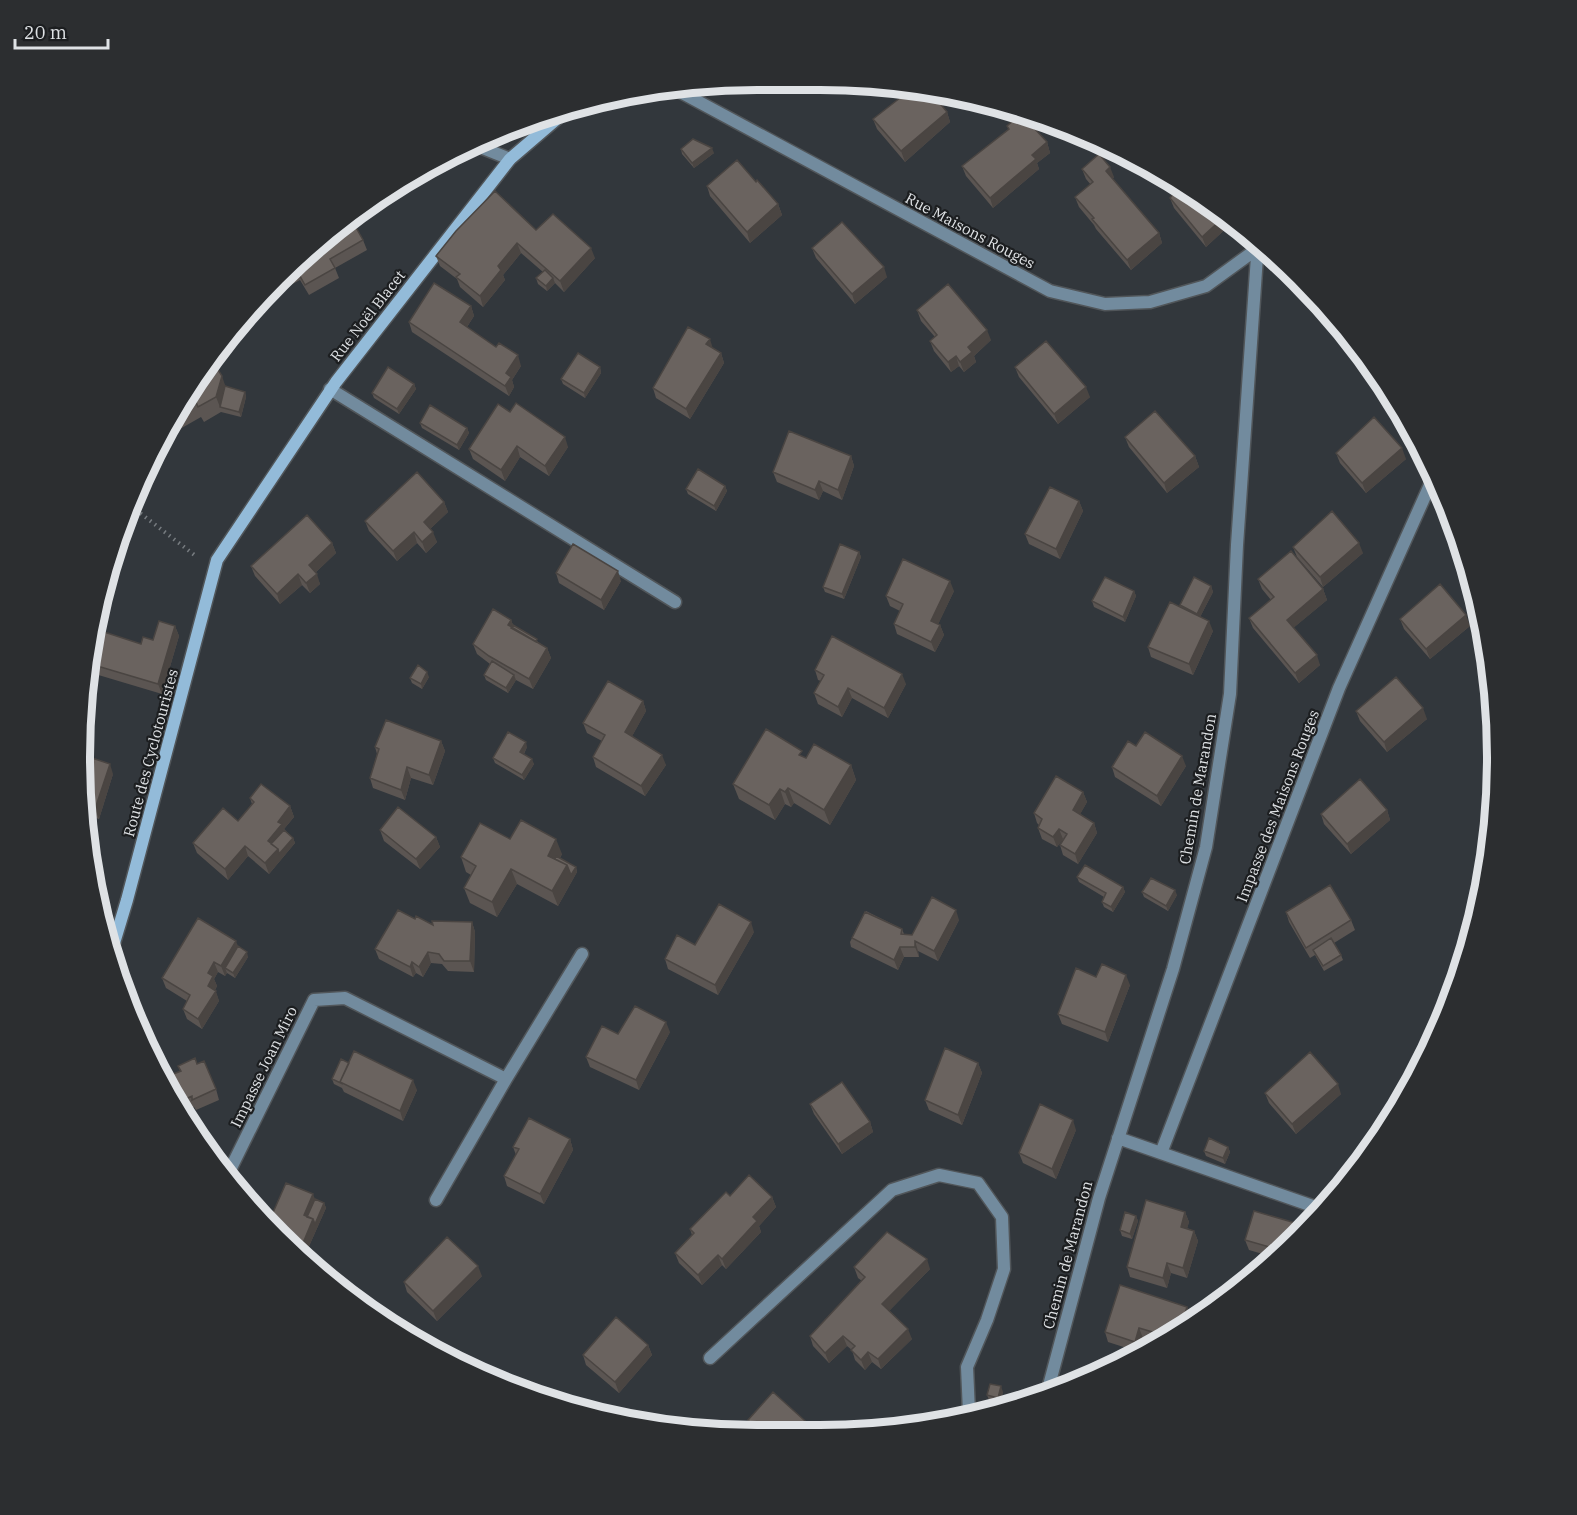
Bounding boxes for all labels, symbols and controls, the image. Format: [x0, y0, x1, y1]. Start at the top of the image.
scale bar [15, 12, 108, 50]
text: 20 m [24, 21, 67, 44]
street label: Rue Maisons Rouges [902, 188, 1038, 273]
street label: Rue Noël Blacet [326, 266, 409, 365]
street label: Route des Cyclotouristes [119, 667, 182, 839]
street label: Impasse des Maisons Rouges [1232, 707, 1323, 905]
street label: Chemin de Marandon [1175, 712, 1220, 866]
street label: Impasse Joan Miro [226, 1003, 301, 1131]
street label: Chemin de Marandon [1039, 1178, 1097, 1331]

